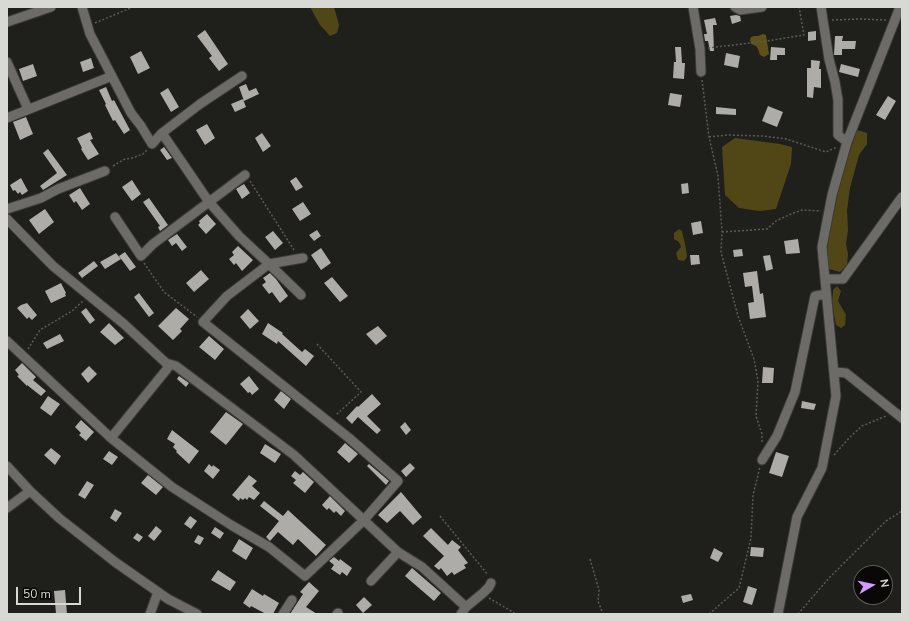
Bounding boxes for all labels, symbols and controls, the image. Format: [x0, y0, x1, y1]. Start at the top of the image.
north arrow [853, 565, 893, 605]
text: N [876, 578, 892, 588]
scale bar [18, 579, 83, 605]
text: 50 m [23, 586, 51, 602]

